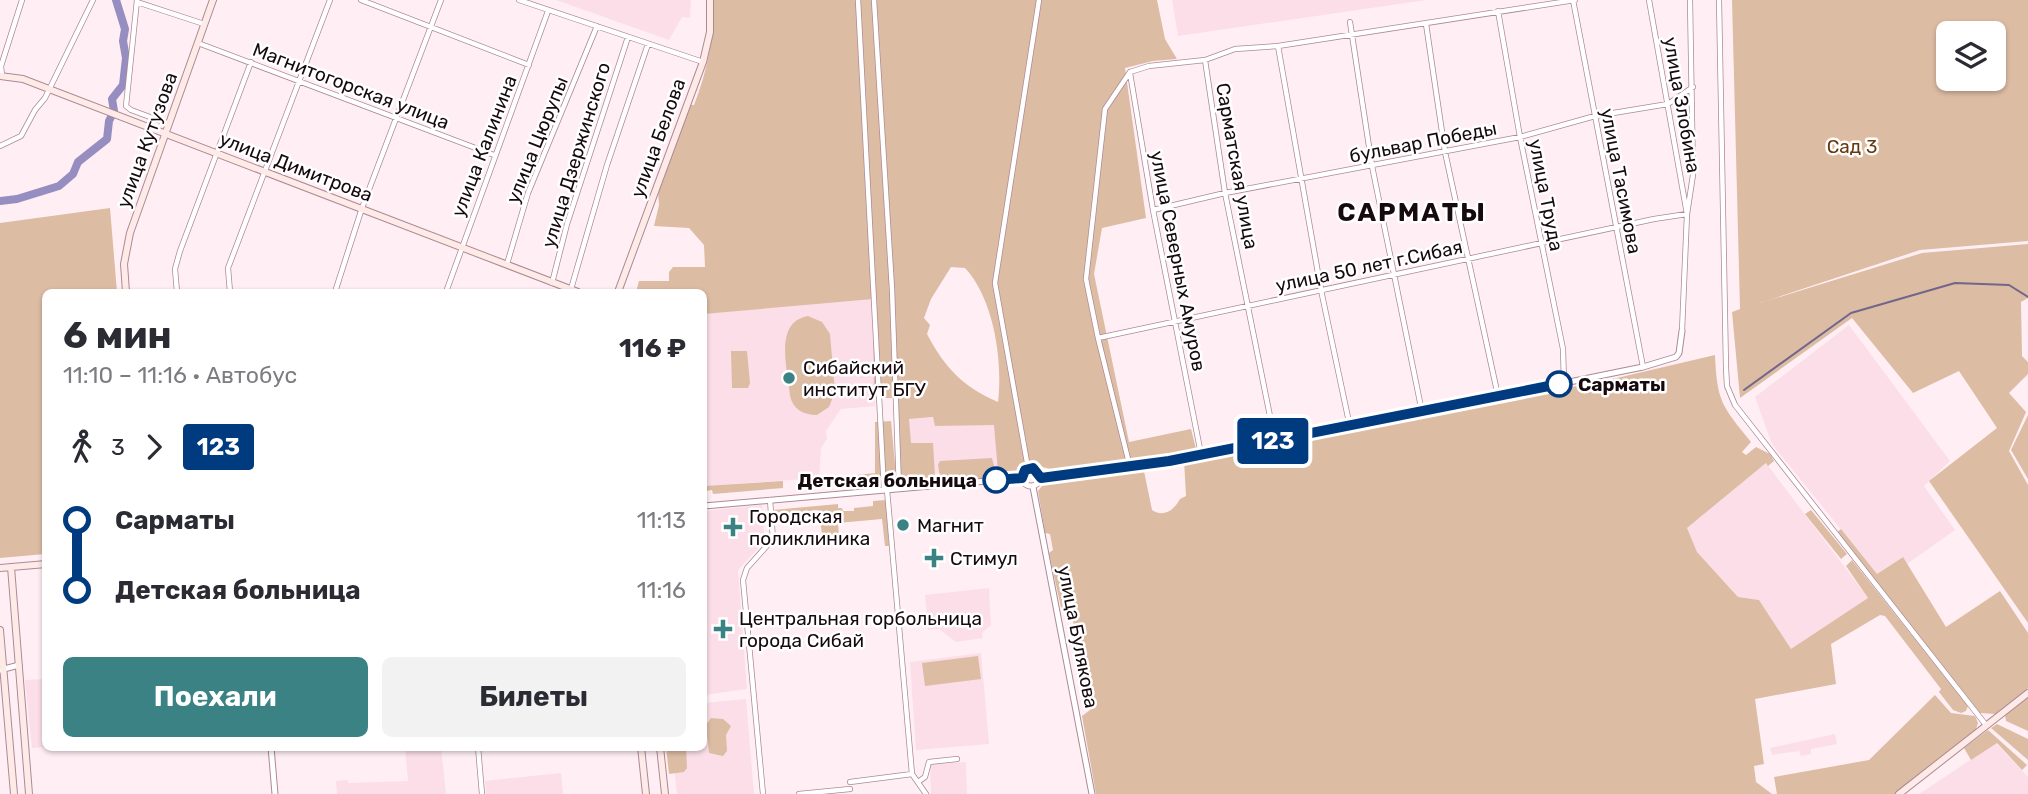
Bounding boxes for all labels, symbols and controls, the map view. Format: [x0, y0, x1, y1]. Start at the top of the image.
map controls [1936, 21, 2006, 91]
button: layers [1936, 21, 2006, 91]
street label: улица Злобина [1659, 35, 1705, 175]
street label: Магнитогорская улица [250, 38, 452, 134]
street label: улица Дзержинского [537, 59, 615, 251]
street label: улица Кутузова [112, 69, 182, 211]
street label: улица Калинина [446, 72, 522, 220]
street label: улица Цюрупы [501, 73, 573, 207]
street label: улица Белова [626, 75, 690, 201]
street label: Сарматская улица [1211, 81, 1263, 251]
street label: улица Тасимова [1596, 106, 1646, 256]
street label: бульвар Победы [1347, 116, 1499, 168]
street label: улица Димитрова [216, 127, 376, 207]
park label: Сад 3 [1827, 135, 1877, 158]
street label: улица Труда [1524, 137, 1568, 253]
street label: улица Северных Амуров [1145, 149, 1211, 373]
district label: САРМАТЫ [1337, 197, 1487, 228]
street label: улица 50 лет г.Сибая [1273, 235, 1465, 297]
text: 6 мин [63, 312, 172, 358]
text: 116 ₽ [619, 333, 686, 364]
place label: Сибайский институт БГУ [803, 356, 927, 401]
text: 11:10 – 11:16 · Автобус [63, 361, 297, 389]
marker: Сибайский институт БГУ [781, 370, 797, 386]
marker: Сарматы [1546, 371, 1572, 397]
place label: Сарматы [1578, 373, 1666, 396]
line badge: 123 [1233, 418, 1313, 464]
text: 123 [1251, 427, 1295, 455]
icon: walk [63, 428, 101, 466]
icon: forward [135, 428, 173, 466]
text: 3 [111, 433, 125, 461]
text: 123 [197, 433, 240, 461]
marker: Детская больница [983, 467, 1009, 493]
place label: Детская больница [797, 469, 977, 492]
text: Сарматы [115, 505, 235, 536]
place label: Городская поликлиника [749, 505, 870, 550]
text: 11:13 [637, 506, 686, 534]
place label: Магнит [917, 514, 984, 537]
marker: Городская поликлиника [723, 517, 743, 537]
marker: Магнит [895, 517, 911, 533]
place label: Стимул [950, 547, 1018, 570]
marker: Стимул [924, 548, 944, 568]
street label: улица Булякова [1053, 564, 1103, 710]
text: Детская больница [115, 575, 361, 606]
text: 11:16 [637, 576, 686, 604]
place label: Центральная горбольница города Сибай [739, 607, 982, 652]
marker: Центральная горбольница города Сибай [713, 619, 733, 639]
button: Поехали [63, 657, 368, 737]
button: Билеты [382, 657, 686, 737]

